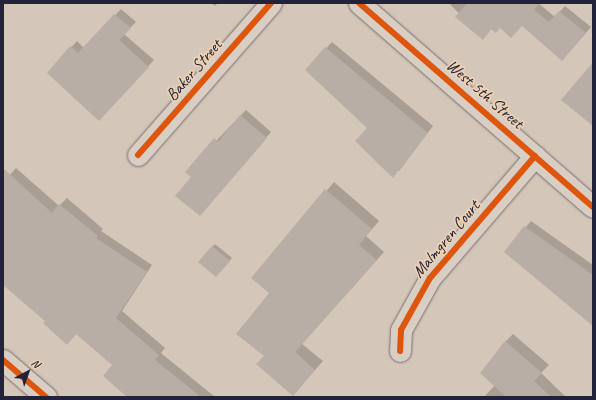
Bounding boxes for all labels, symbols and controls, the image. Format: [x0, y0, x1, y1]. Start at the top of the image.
street label: Baker Street [162, 35, 226, 105]
street label: West 5th Street [442, 55, 528, 133]
street label: Malmgren Court [408, 196, 484, 282]
north arrow [8, 352, 48, 392]
text: N [29, 355, 43, 370]

